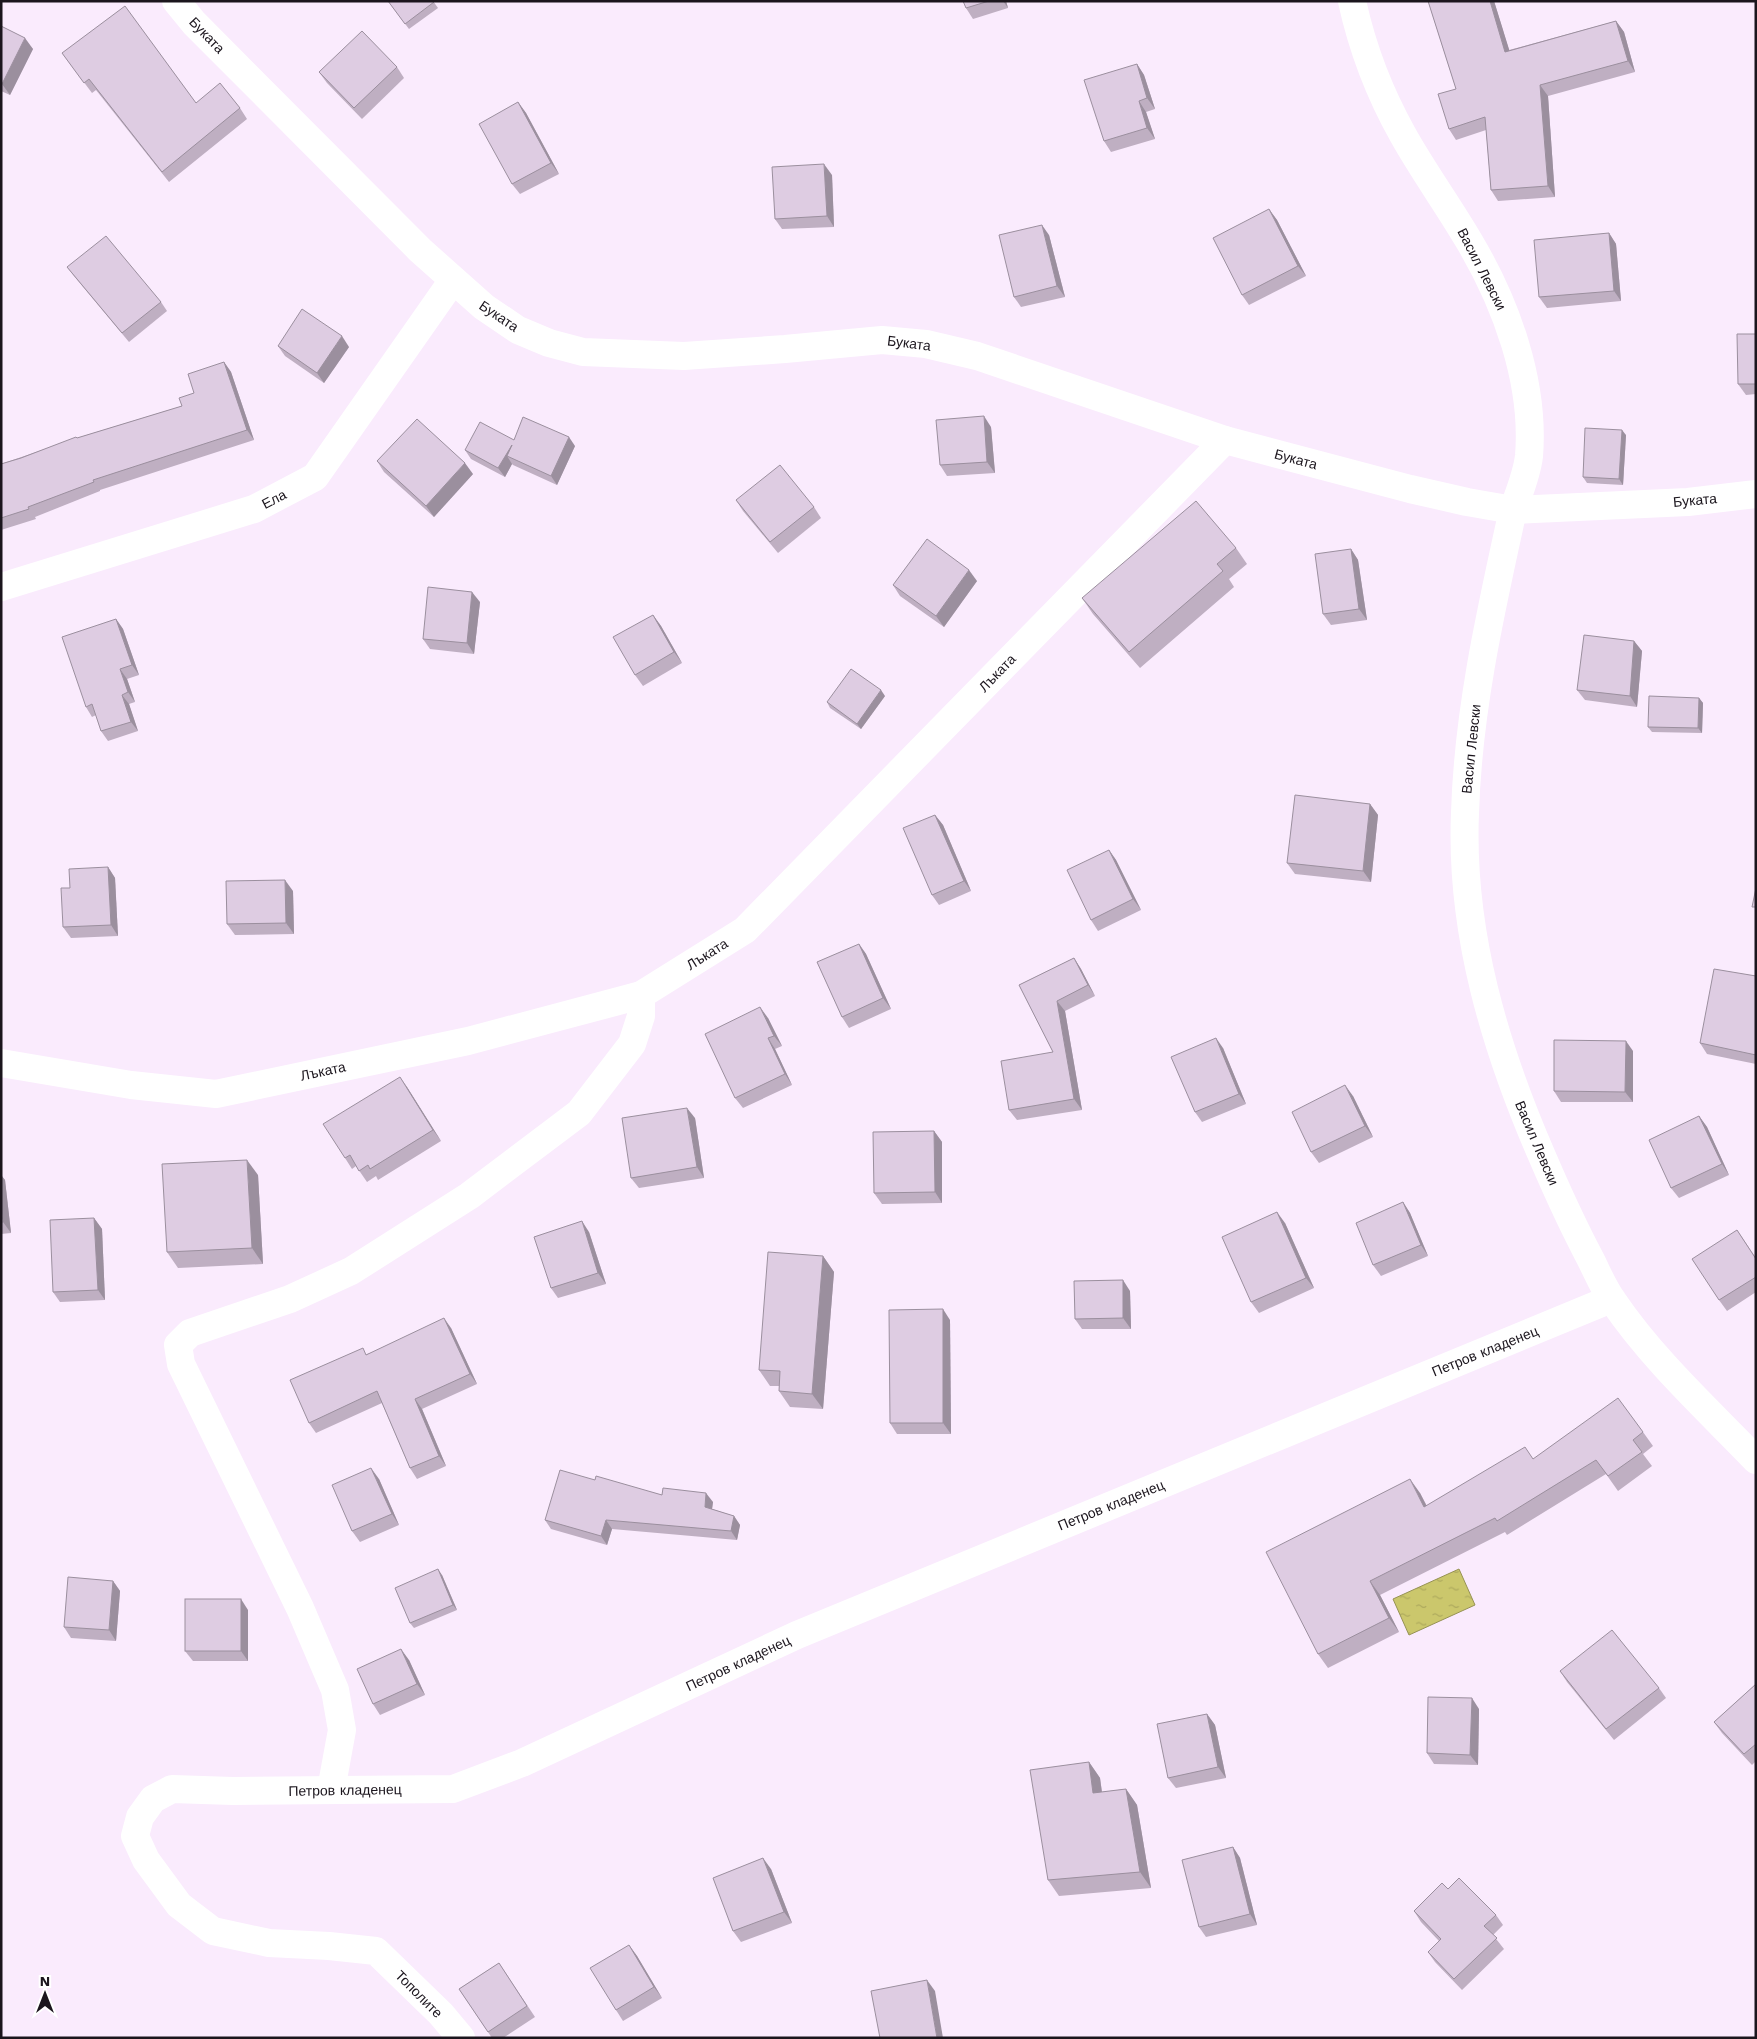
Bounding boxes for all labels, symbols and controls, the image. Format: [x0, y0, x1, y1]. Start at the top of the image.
street label: Буката [186, 14, 228, 56]
street label: Васил Левски [1454, 225, 1510, 313]
street label: Буката [476, 297, 522, 335]
street label: Буката [886, 332, 932, 354]
street label: Буката [1273, 446, 1319, 472]
street label: Ела [259, 486, 289, 512]
street label: Буката [1672, 490, 1718, 510]
street label: Лъката [975, 651, 1019, 695]
street label: Васил Левски [1458, 703, 1484, 795]
street label: Лъката [683, 935, 731, 973]
street label: Лъката [299, 1058, 347, 1084]
street label: Васил Левски [1512, 1098, 1562, 1188]
street label: Петров кладенец [1429, 1322, 1541, 1380]
street label: Петров кладенец [1055, 1476, 1167, 1534]
street label: Петров кладенец [683, 1632, 793, 1694]
street label: Петров кладенец [288, 1781, 402, 1799]
street label: Тополите [392, 1967, 446, 2021]
north arrow [20, 1969, 70, 2019]
text: N [40, 1973, 50, 1989]

